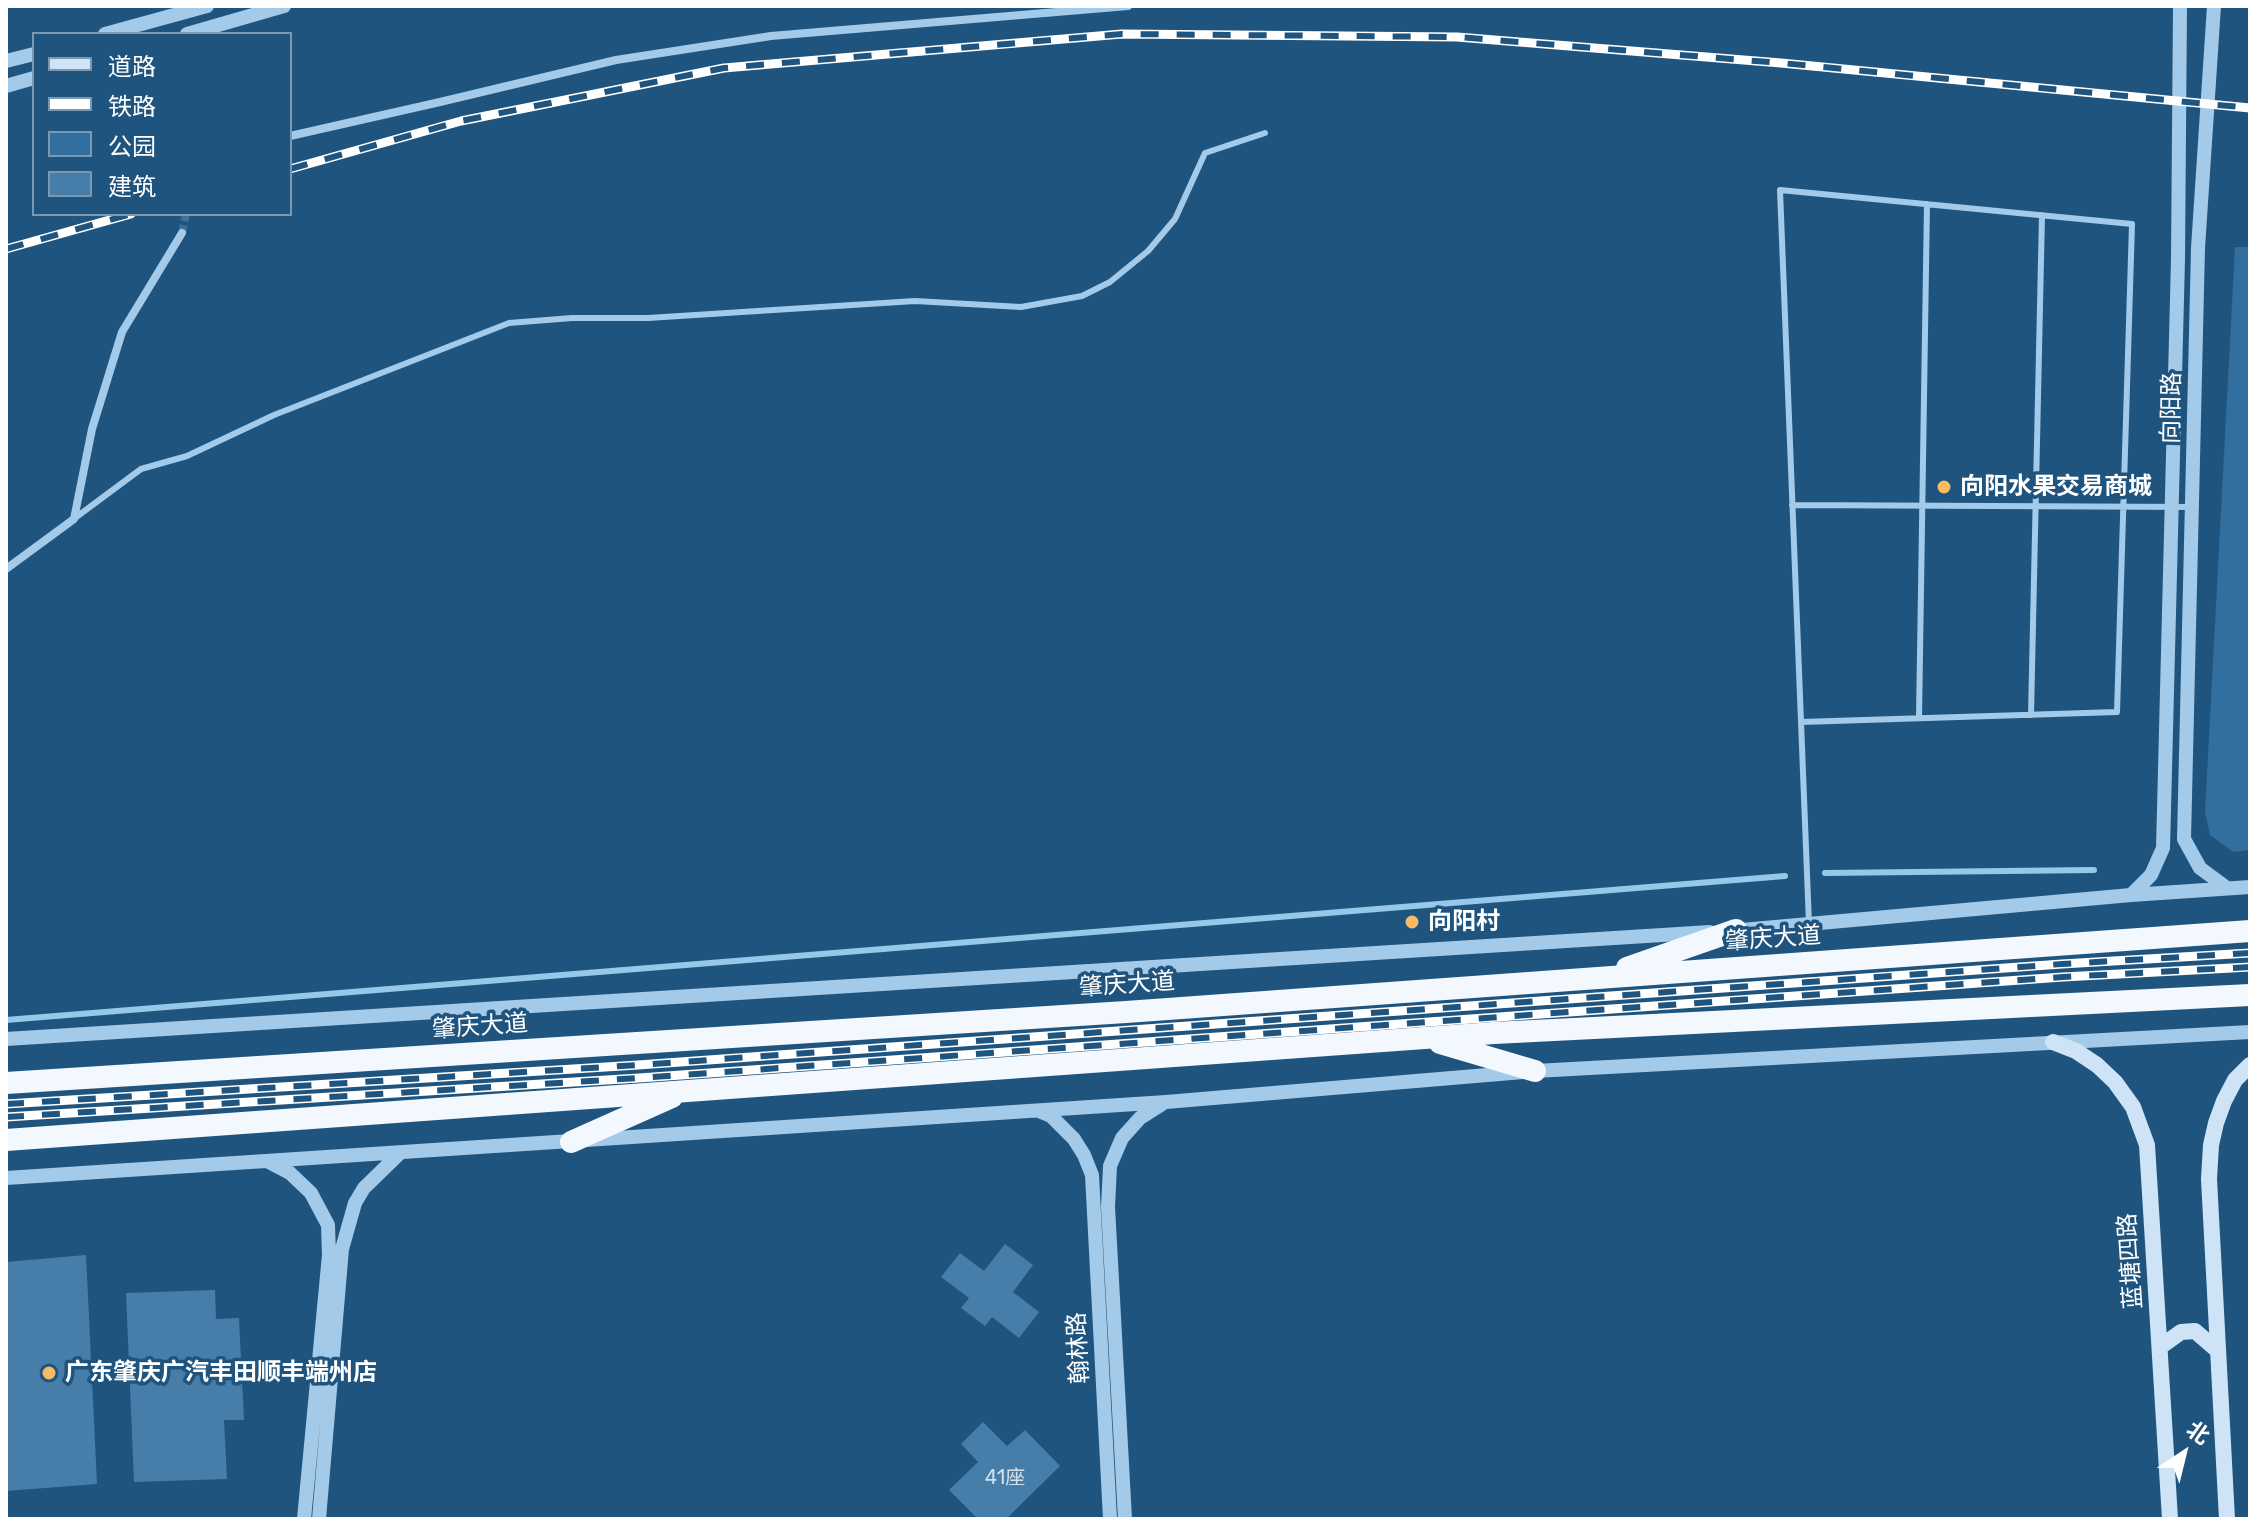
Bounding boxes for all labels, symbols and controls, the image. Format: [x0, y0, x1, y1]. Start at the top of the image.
legend [32, 32, 292, 216]
text: 道路 [108, 53, 156, 81]
text: 铁路 [108, 93, 156, 121]
text: 公园 [108, 133, 156, 161]
text: 建筑 [108, 173, 156, 201]
street label: 向阳路 [2157, 372, 2187, 444]
place label: 向阳水果交易商城 [1960, 473, 2152, 501]
marker: 向阳水果交易商城 [1935, 478, 1953, 496]
place label: 向阳村 [1428, 908, 1500, 936]
marker: 向阳村 [1403, 913, 1421, 931]
street label: 肇庆大道 [1724, 921, 1822, 957]
street label: 肇庆大道 [1078, 967, 1176, 1003]
street label: 肇庆大道 [431, 1009, 529, 1045]
street label: 蓝塘四路 [2113, 1212, 2149, 1310]
street label: 翰林路 [1063, 1311, 1095, 1385]
place label: 广东肇庆广汽丰田顺丰端州店 [65, 1359, 377, 1387]
marker: 广东肇庆广汽丰田顺丰端州店 [40, 1364, 58, 1382]
north arrow [2144, 1413, 2224, 1493]
text: 北 [2181, 1416, 2215, 1450]
house number: 41座 [985, 1466, 1025, 1490]

